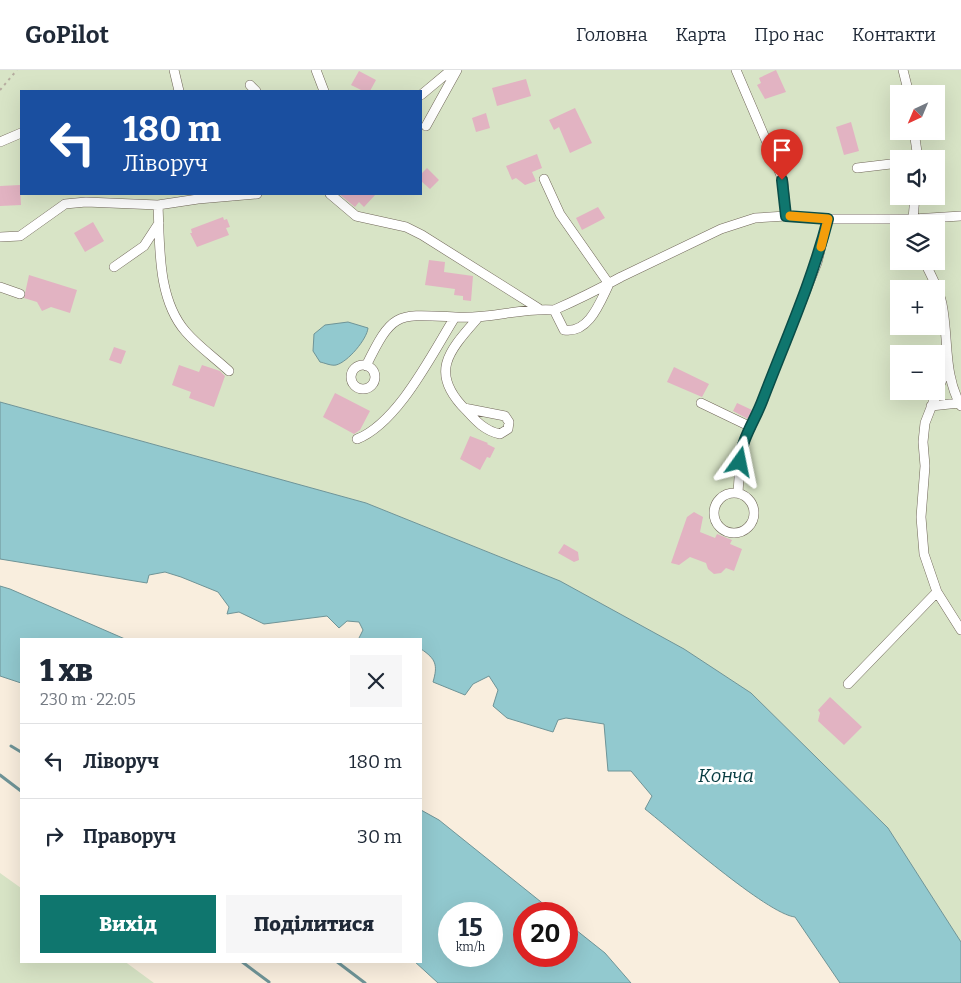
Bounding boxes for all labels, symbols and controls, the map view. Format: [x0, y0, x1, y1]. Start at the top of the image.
text: GoPilot [25, 21, 109, 49]
text: Головна [576, 24, 648, 46]
text: Карта [676, 24, 726, 46]
text: Про нас [754, 24, 824, 46]
text: Контакти [852, 24, 936, 46]
north arrow [890, 85, 945, 140]
map controls [890, 85, 945, 400]
text: 180 m [123, 108, 221, 150]
icon: left [40, 110, 105, 175]
pin [761, 129, 803, 180]
icon: arrive [768, 136, 796, 164]
text: Ліворуч [123, 150, 208, 177]
button: sound [890, 150, 945, 205]
button: layers [890, 215, 945, 270]
button: + [890, 280, 945, 335]
button: − [890, 345, 945, 400]
position arrow [713, 435, 765, 487]
text: 1 хв [40, 653, 93, 689]
button: close [350, 655, 402, 707]
text: 230 m · 22:05 [40, 690, 136, 709]
icon: left [40, 747, 68, 775]
text: Ліворуч [83, 750, 159, 773]
text: 180 m [349, 750, 402, 773]
water label: Конча [698, 764, 754, 787]
icon: right [40, 822, 68, 850]
text: Праворуч [83, 825, 176, 848]
text: 30 m [357, 825, 402, 848]
button: Вихід [40, 895, 216, 953]
button: Поділитися [226, 895, 402, 953]
speed limit sign: 20 [513, 902, 578, 967]
text: 15 [458, 913, 483, 943]
text: km/h [456, 940, 485, 954]

